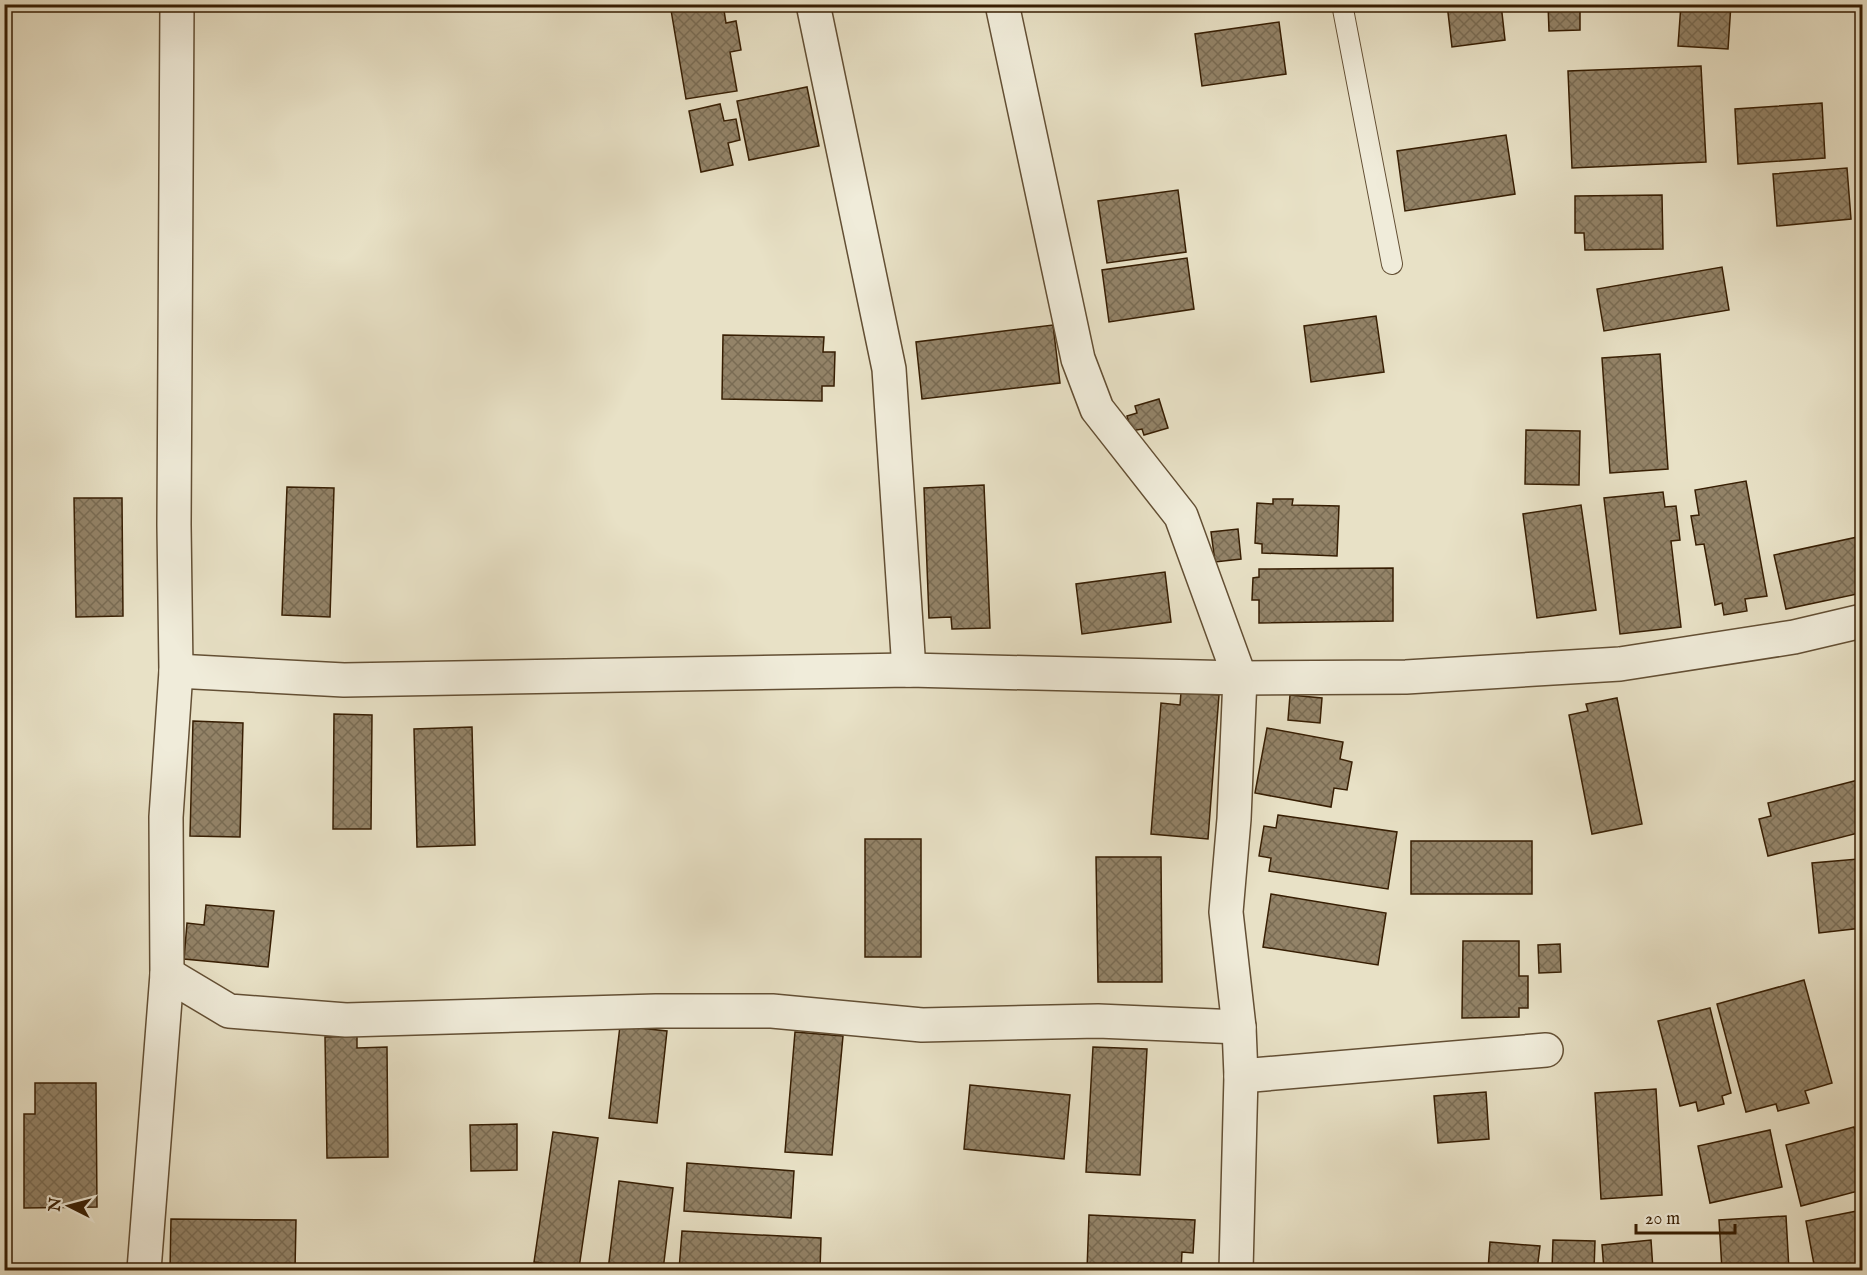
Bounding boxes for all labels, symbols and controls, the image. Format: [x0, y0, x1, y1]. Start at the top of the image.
north arrow [39, 1176, 99, 1236]
text: N [45, 1197, 67, 1214]
scale bar [1636, 1197, 1735, 1235]
text: 20 m [1645, 1208, 1680, 1231]

